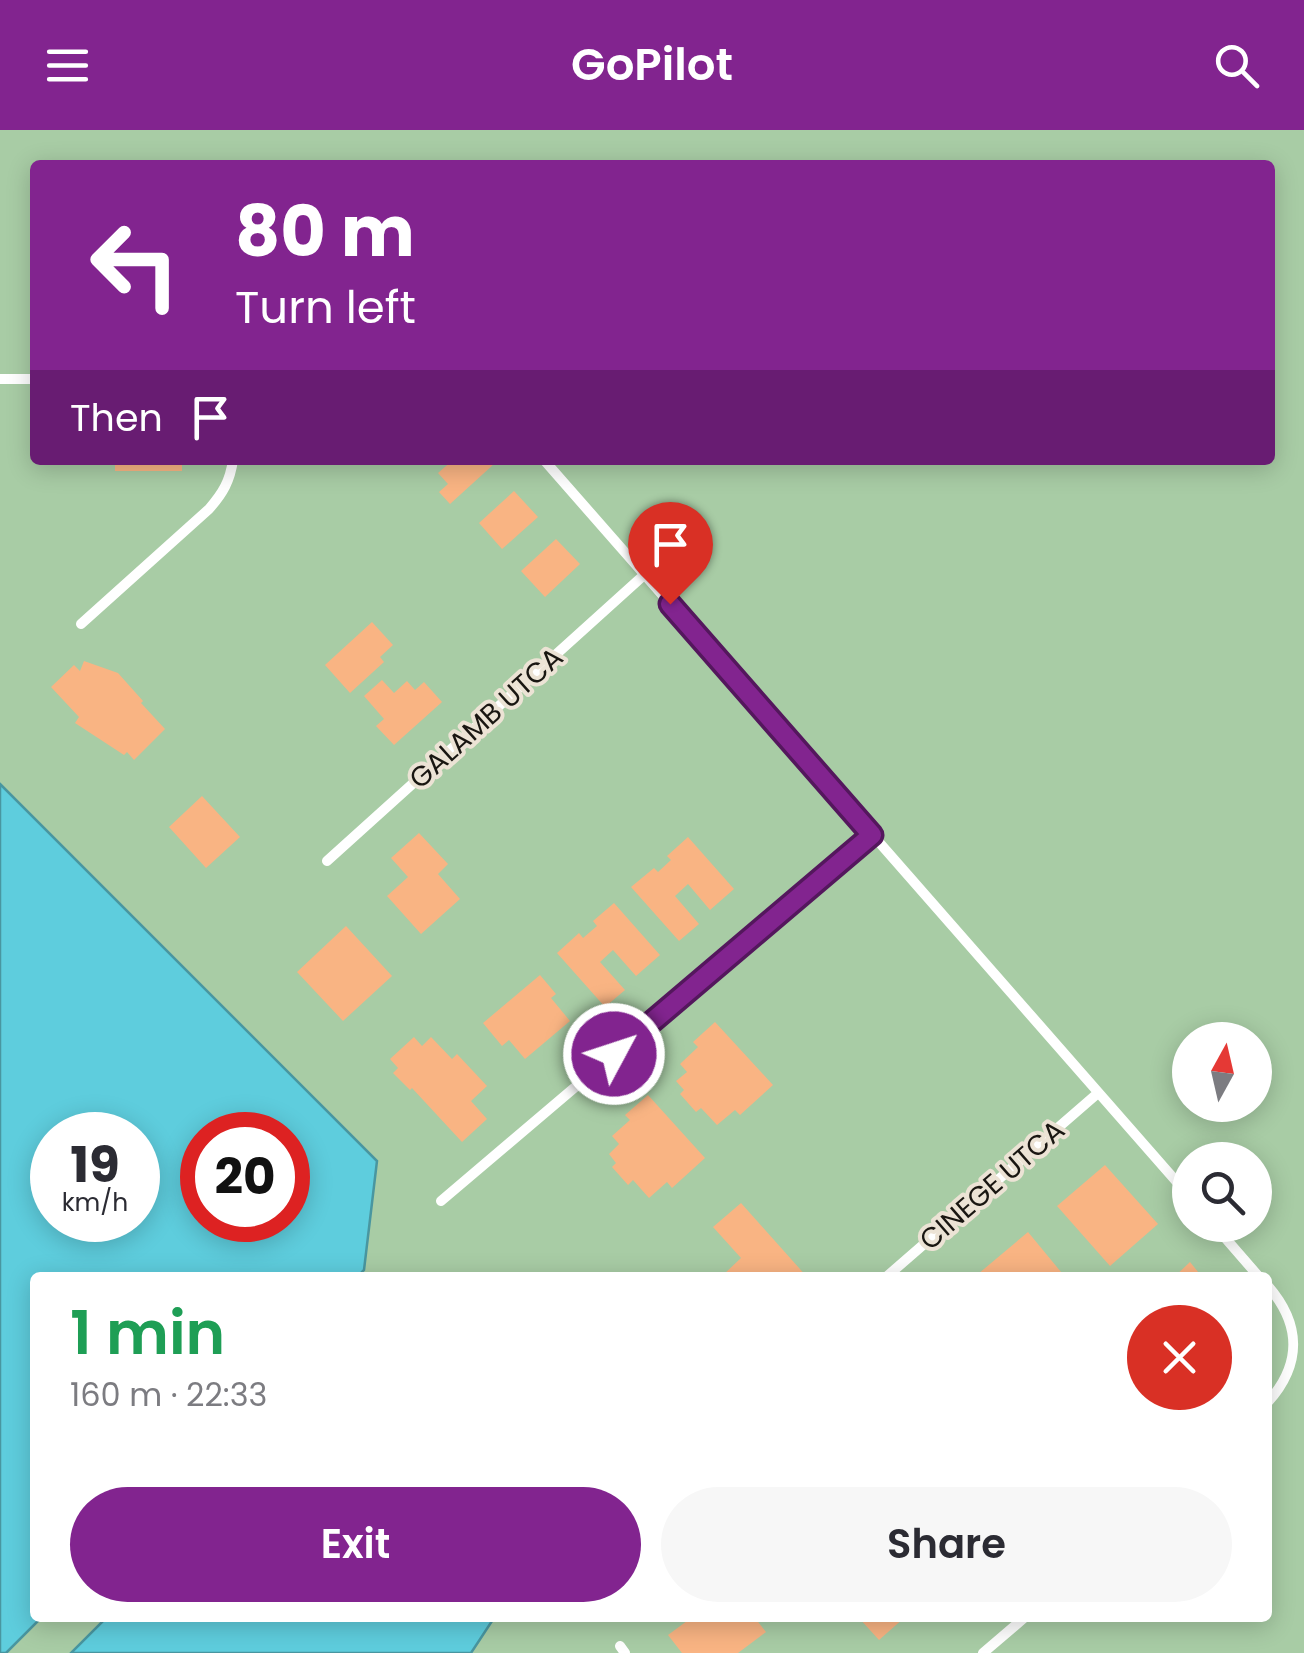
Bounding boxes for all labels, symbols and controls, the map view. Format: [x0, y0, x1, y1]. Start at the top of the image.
text: GoPilot [571, 33, 733, 96]
icon: menu [40, 38, 95, 93]
icon: search [1209, 38, 1264, 93]
text: 80 m [235, 182, 415, 281]
icon: left [70, 200, 200, 330]
text: Turn left [235, 276, 416, 339]
icon: arrive [183, 390, 238, 445]
text: Then [70, 391, 163, 444]
pin [628, 502, 713, 605]
icon: arrive [643, 517, 698, 572]
street label: GALAMB UTCA [401, 638, 571, 798]
position arrow [562, 1002, 666, 1106]
north arrow [1172, 1022, 1272, 1122]
map controls [1172, 1022, 1272, 1242]
street label: CINEGE UTCA [911, 1111, 1073, 1259]
speed limit sign: 20 [180, 1112, 310, 1242]
text: 19 [70, 1129, 120, 1200]
button: search [1172, 1142, 1272, 1242]
text: km/h [62, 1185, 128, 1220]
text: 1 min [70, 1291, 225, 1375]
button: close [1127, 1305, 1232, 1410]
text: 160 m · 22:33 [70, 1372, 267, 1417]
button: Exit [70, 1487, 641, 1602]
button: Share [661, 1487, 1232, 1602]

